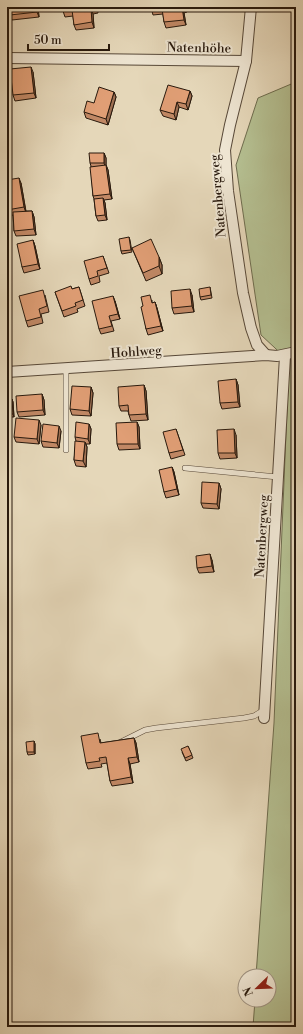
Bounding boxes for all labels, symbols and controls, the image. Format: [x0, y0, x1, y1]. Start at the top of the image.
scale bar [28, 26, 109, 52]
text: 50 m [34, 33, 62, 48]
street label: Natenhöhe [167, 39, 232, 57]
street label: Natenbergweg [206, 153, 230, 238]
street label: Hohlweg [110, 342, 163, 362]
street label: Natenbergweg [252, 494, 272, 578]
north arrow [237, 968, 277, 1008]
text: N [240, 985, 257, 998]

